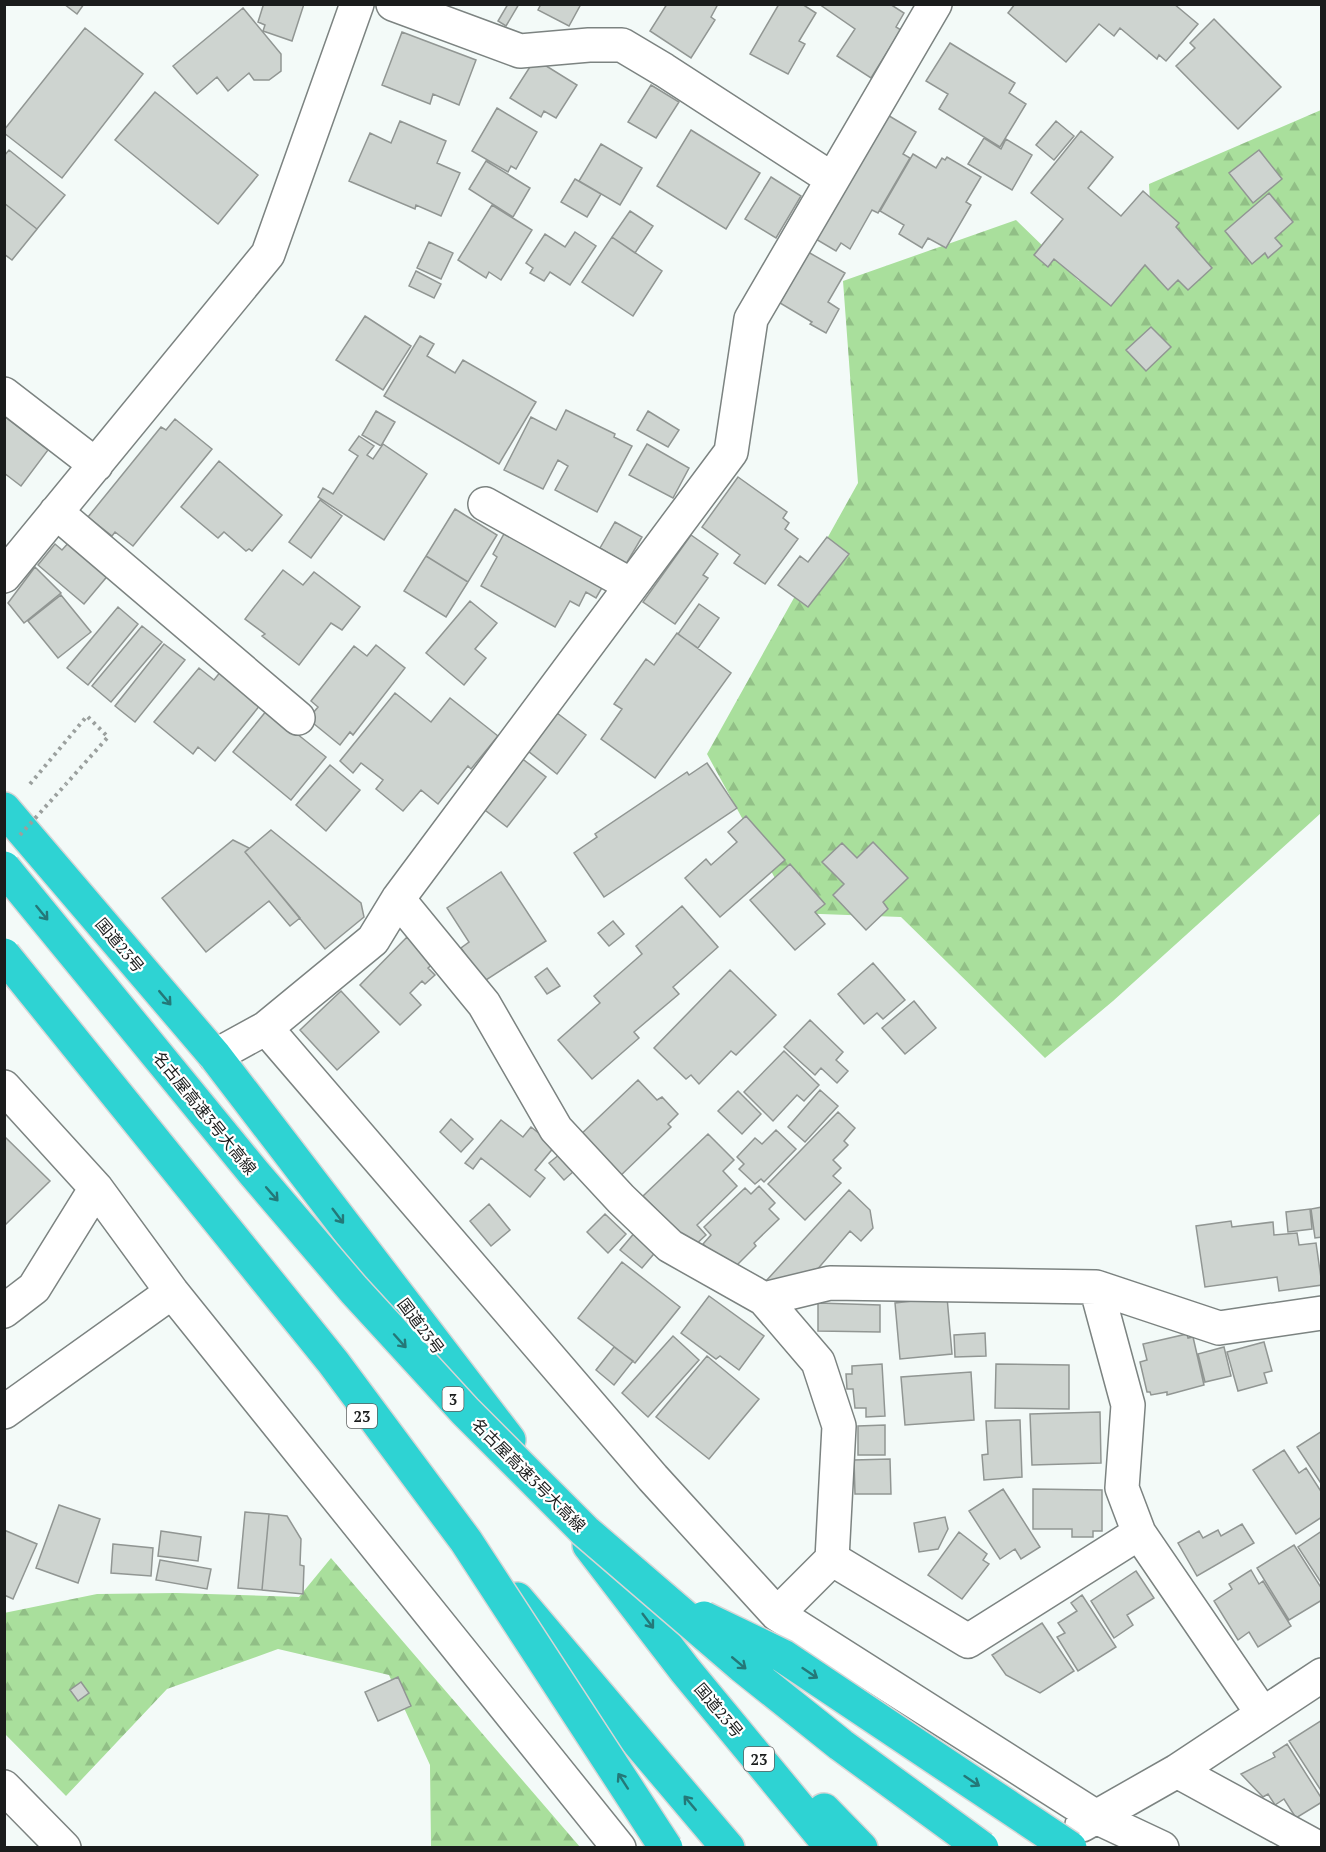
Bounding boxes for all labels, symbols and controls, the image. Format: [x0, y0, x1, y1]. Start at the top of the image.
one-way arrow [35, 905, 48, 921]
street label: 国道23号 [91, 913, 149, 977]
one-way arrow [158, 990, 172, 1005]
street label: 名古屋高速3号大高線 [148, 1047, 262, 1179]
one-way arrow [265, 1186, 278, 1202]
one-way arrow [331, 1208, 344, 1224]
street label: 国道23号 [393, 1293, 449, 1359]
one-way arrow [393, 1333, 407, 1348]
road number: 3 [442, 1387, 464, 1411]
road number: 23 [347, 1404, 377, 1428]
street label: 名古屋高速3号大高線 [467, 1413, 591, 1537]
one-way arrow [641, 1613, 654, 1629]
one-way arrow [731, 1656, 746, 1670]
one-way arrow [801, 1667, 817, 1679]
street label: 国道23号 [690, 1678, 748, 1742]
road number: 23 [744, 1747, 774, 1771]
one-way arrow [616, 1773, 628, 1790]
one-way arrow [963, 1776, 980, 1788]
one-way arrow [683, 1795, 696, 1811]

